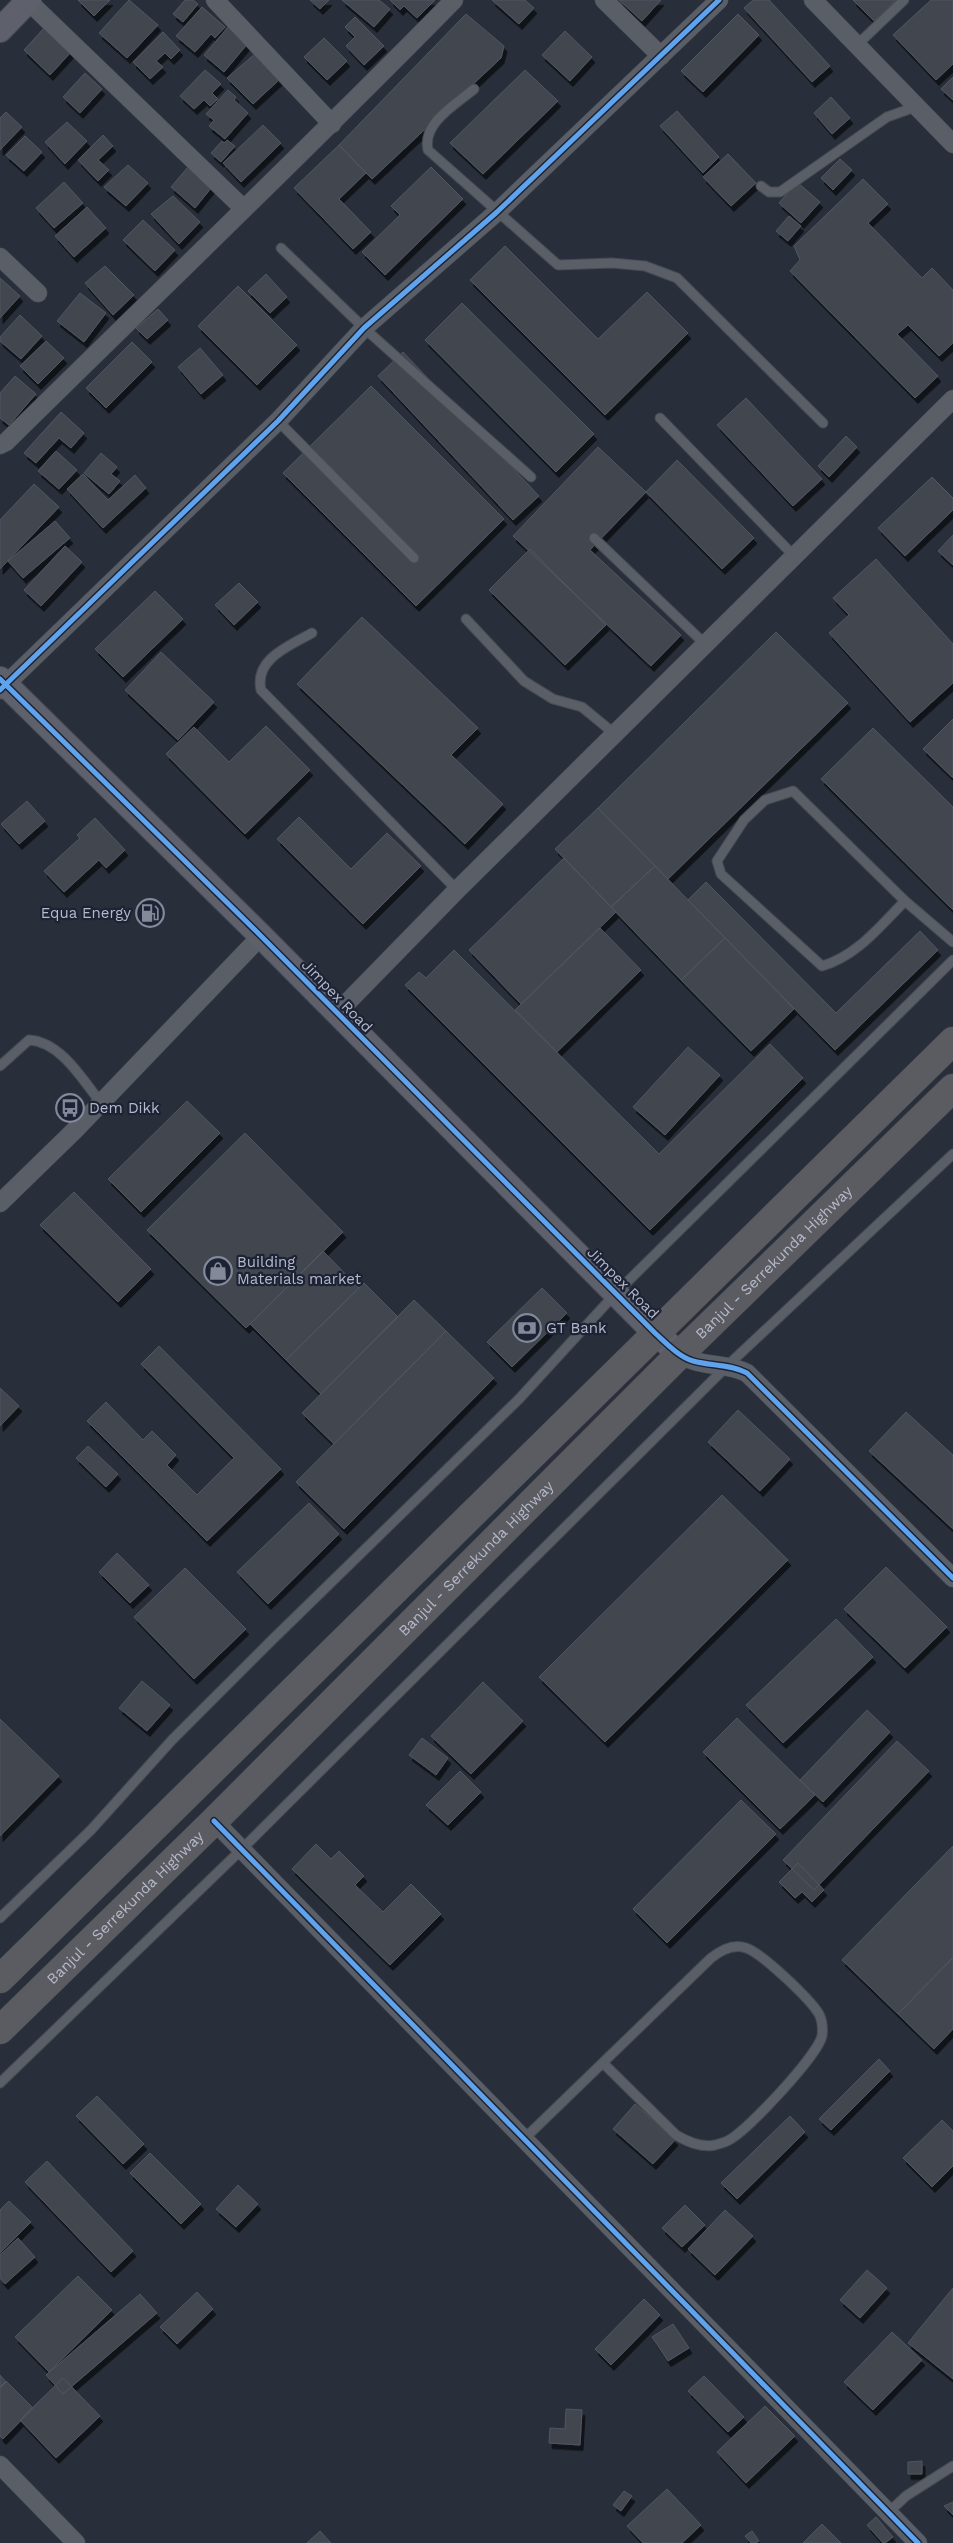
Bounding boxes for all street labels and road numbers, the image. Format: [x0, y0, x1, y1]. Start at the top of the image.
street label: Jimpex Road [298, 956, 376, 1036]
street label: Banjul - Serrekunda Highway [692, 1182, 856, 1343]
street label: Jimpex Road [583, 1243, 663, 1323]
street label: Banjul - Serrekunda Highway [395, 1477, 557, 1640]
street label: Banjul - Serrekunda Highway [43, 1827, 207, 1988]

